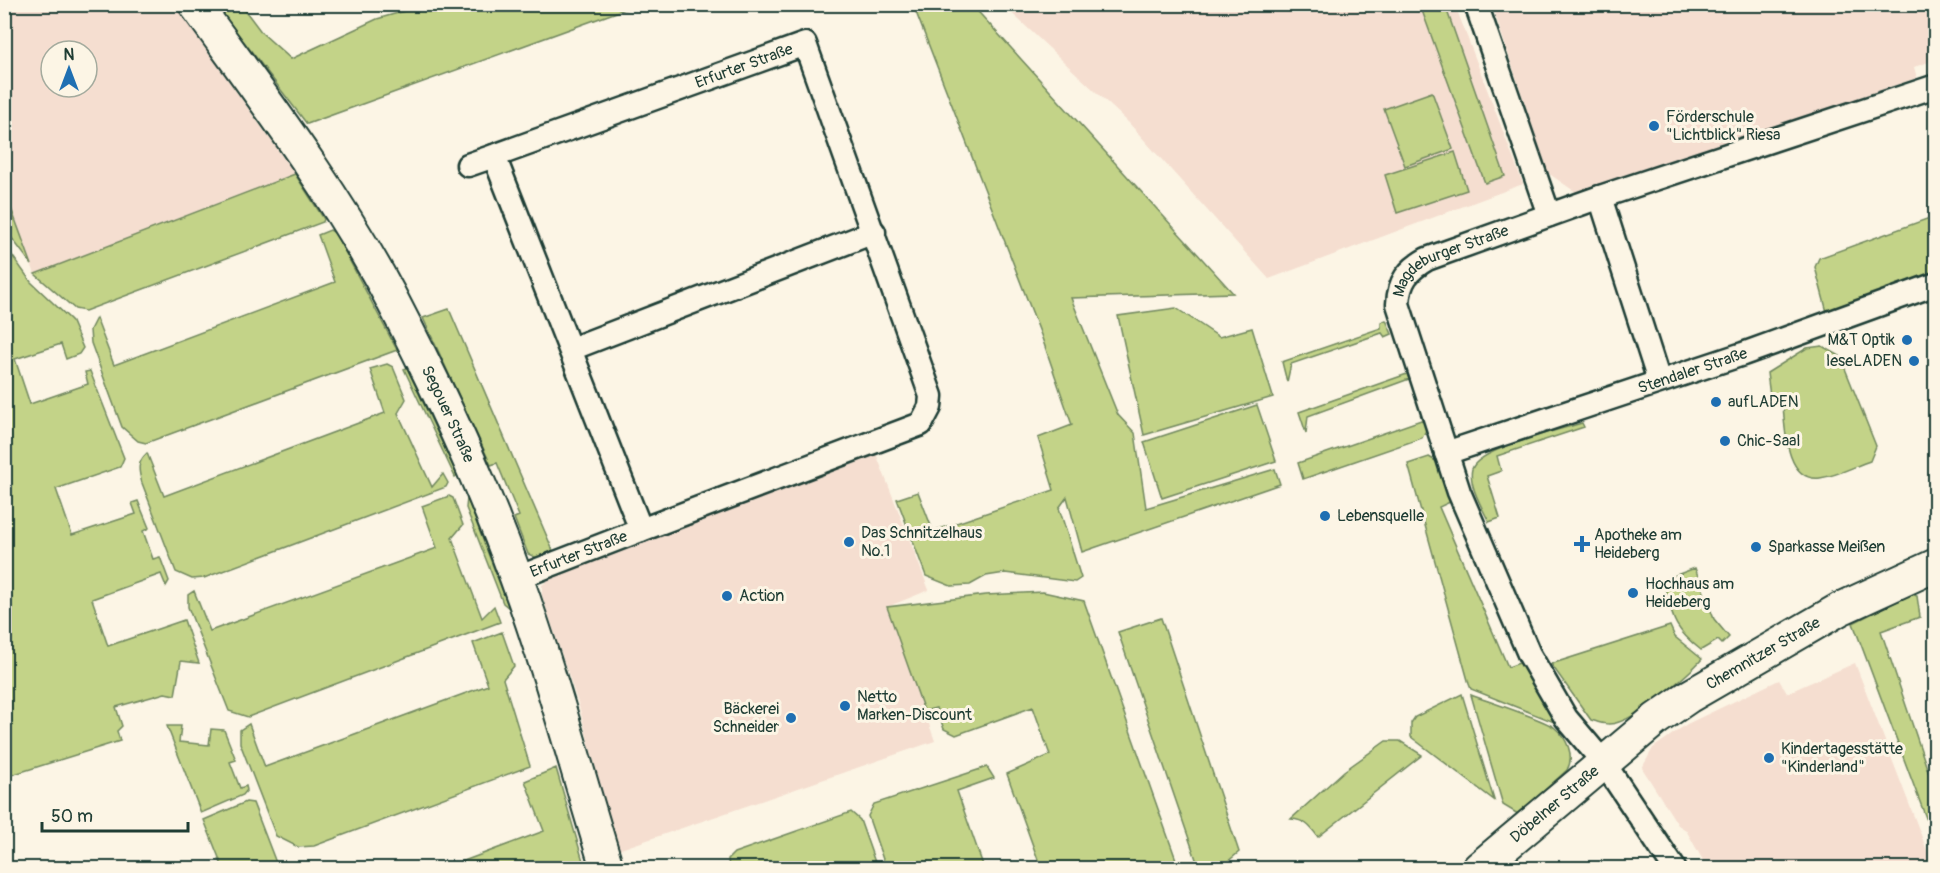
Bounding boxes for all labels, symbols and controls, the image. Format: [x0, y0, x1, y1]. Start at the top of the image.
north arrow [39, 39, 99, 99]
street label: Erfurter Straße [692, 39, 796, 93]
text: N [64, 45, 75, 65]
place label: Förderschule "Lichtblick" Riesa [1666, 107, 1780, 145]
marker: Förderschule "Lichtblick" Riesa [1647, 119, 1661, 133]
street label: Magdeburger Straße [1389, 221, 1511, 299]
place label: M&T Optik [1827, 330, 1895, 350]
marker: M&T Optik [1900, 333, 1914, 347]
street label: Stendaler Straße [1635, 343, 1750, 398]
place label: leseLADEN [1826, 351, 1902, 371]
marker: leseLADEN [1907, 354, 1921, 368]
street label: Segouer Straße [417, 362, 479, 466]
place label: aufLADEN [1728, 392, 1799, 412]
marker: aufLADEN [1709, 395, 1723, 409]
place label: Chic-Saal [1737, 431, 1800, 451]
marker: Chic-Saal [1718, 434, 1732, 448]
place label: Lebensquelle [1337, 506, 1424, 526]
marker: Lebensquelle [1318, 509, 1332, 523]
place label: Das Schnitzelhaus No.1 [861, 523, 982, 561]
place label: Apotheke am Heideberg [1594, 525, 1682, 563]
street label: Erfurter Straße [527, 526, 630, 582]
marker: Das Schnitzelhaus No.1 [842, 535, 856, 549]
marker: Apotheke am Heideberg [1575, 537, 1589, 551]
place label: Sparkasse Meißen [1768, 537, 1885, 557]
marker: Sparkasse Meißen [1749, 540, 1763, 554]
place label: Hochhaus am Heideberg [1645, 574, 1734, 612]
place label: Action [739, 586, 784, 606]
marker: Hochhaus am Heideberg [1626, 586, 1640, 600]
marker: Action [720, 589, 734, 603]
street label: Chemnitzer Straße [1702, 613, 1824, 694]
place label: Netto Marken-Discount [857, 687, 972, 725]
place label: Bäckerei Schneider [713, 699, 779, 737]
marker: Netto Marken-Discount [838, 699, 852, 713]
marker: Bäckerei Schneider [784, 711, 798, 725]
place label: Kindertagesstätte "Kinderland" [1781, 739, 1903, 777]
marker: Kindertagesstätte "Kinderland" [1762, 751, 1776, 765]
street label: Döbelner Straße [1506, 761, 1603, 847]
scale bar [42, 795, 188, 833]
text: 50 m [51, 805, 93, 828]

